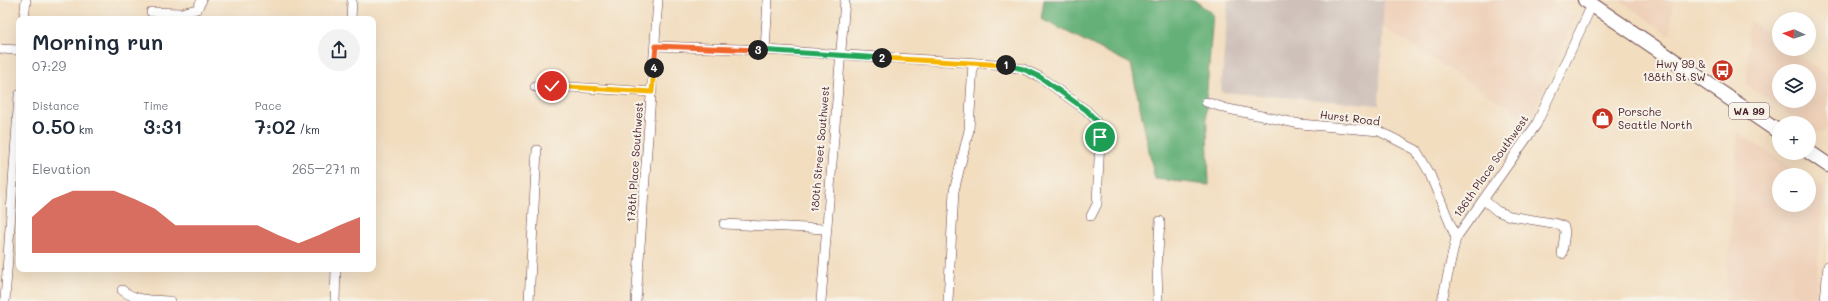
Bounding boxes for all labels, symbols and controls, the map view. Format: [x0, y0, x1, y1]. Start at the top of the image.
north arrow [1772, 12, 1816, 56]
map controls [1772, 12, 1816, 212]
text: Morning run [32, 27, 163, 56]
button: share [318, 29, 360, 71]
pin: 3 [748, 40, 768, 60]
text: 3 [755, 42, 761, 57]
pin: 2 [872, 48, 892, 68]
text: 2 [879, 50, 885, 65]
pin: 1 [996, 55, 1016, 75]
place label: Hwy 99 & 188th St SW [1643, 56, 1706, 84]
text: 07:29 [32, 57, 66, 74]
text: 1 [1004, 57, 1008, 72]
bus stop icon: Hwy 99 & 188th St SW [1709, 57, 1735, 83]
pin: 4 [644, 58, 664, 78]
text: 4 [651, 60, 657, 75]
button: layers [1772, 64, 1816, 108]
pin [535, 69, 569, 103]
icon: check [541, 75, 563, 97]
street label: 180th Street Southwest [807, 85, 833, 213]
text: Distance [32, 98, 79, 113]
text: Time [143, 98, 168, 113]
text: Pace [255, 98, 282, 113]
street label: 178th Place Southwest [623, 101, 646, 223]
road number: WA 99 [1729, 103, 1769, 119]
place label: Porsche Seattle North [1618, 104, 1692, 132]
shop icon: Porsche Seattle North [1590, 105, 1616, 131]
street label: Hurst Road [1319, 106, 1381, 129]
street label: 186th Place Southwest [1450, 112, 1532, 220]
text: 0.50 [32, 113, 75, 139]
text: 3:31 [143, 113, 182, 139]
text: 7:02 [255, 113, 296, 139]
button: + [1772, 116, 1816, 160]
pin [1083, 120, 1117, 154]
text: km [75, 122, 93, 137]
text: /km [296, 122, 320, 137]
icon: arrive [1089, 126, 1111, 148]
text: Elevation [32, 160, 90, 177]
text: 265–271 m [292, 160, 360, 177]
button: − [1772, 168, 1816, 212]

